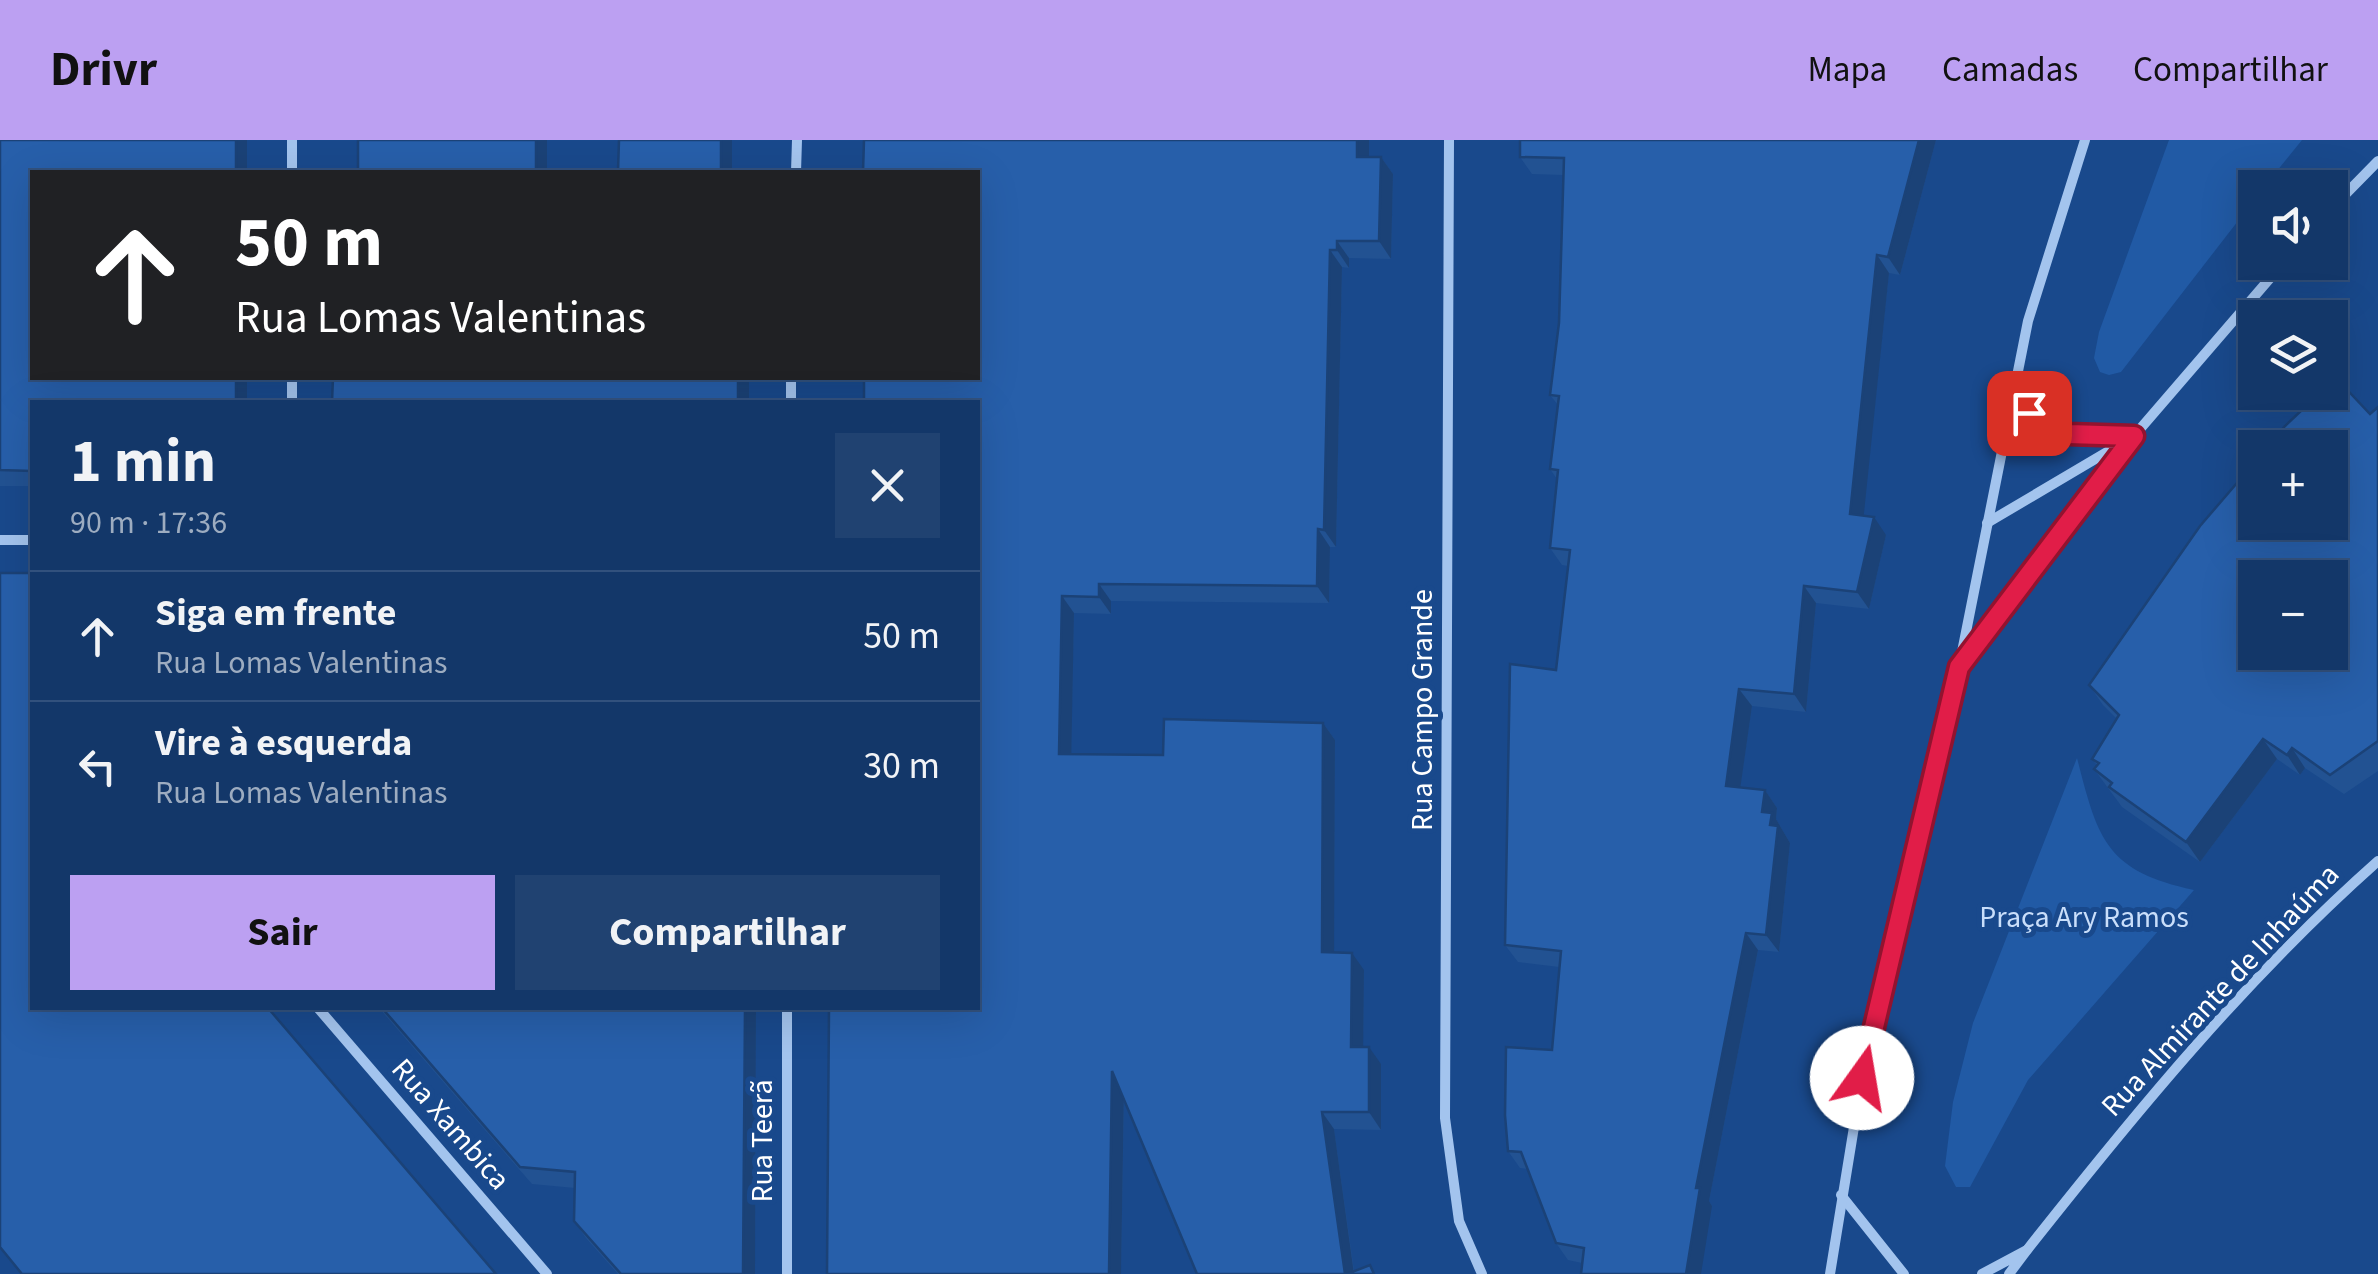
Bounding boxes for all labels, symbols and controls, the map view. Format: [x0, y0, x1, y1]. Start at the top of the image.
text: Drivr [50, 36, 157, 104]
text: Mapa [1807, 45, 1887, 95]
text: Camadas [1942, 45, 2078, 95]
text: Compartilhar [2133, 45, 2328, 95]
map controls [2238, 170, 2348, 670]
button: sound [2238, 170, 2348, 280]
text: 50 m [235, 193, 383, 293]
icon: ahead [70, 210, 200, 340]
text: Rua Lomas Valentinas [235, 286, 646, 350]
button: layers [2238, 300, 2348, 410]
pin [1987, 371, 2072, 456]
icon: arrive [2002, 386, 2057, 441]
text: 1 min [70, 420, 216, 505]
button: + [2238, 430, 2348, 540]
button: close [835, 433, 940, 538]
text: 90 m · 17:36 [70, 500, 227, 546]
button: − [2238, 560, 2348, 670]
text: Siga em frente [155, 586, 396, 640]
street label: Rua Campo Grande [1401, 589, 1444, 831]
icon: ahead [70, 609, 125, 664]
text: 50 m [863, 609, 940, 663]
text: Rua Lomas Valentinas [155, 640, 447, 686]
text: Vire à esquerda [155, 716, 412, 770]
icon: left [70, 739, 125, 794]
text: 30 m [863, 739, 940, 793]
text: Rua Lomas Valentinas [155, 770, 447, 816]
street label: Rua Almirante de Inhaúma [2091, 854, 2349, 1126]
button: Sair [70, 875, 495, 990]
button: Compartilhar [515, 875, 940, 990]
park label: Praça Ary Ramos [1979, 896, 2189, 939]
position arrow [1810, 1026, 1914, 1130]
street label: Rua Xambica [381, 1049, 520, 1200]
street label: Rua Teerã [741, 1079, 784, 1203]

